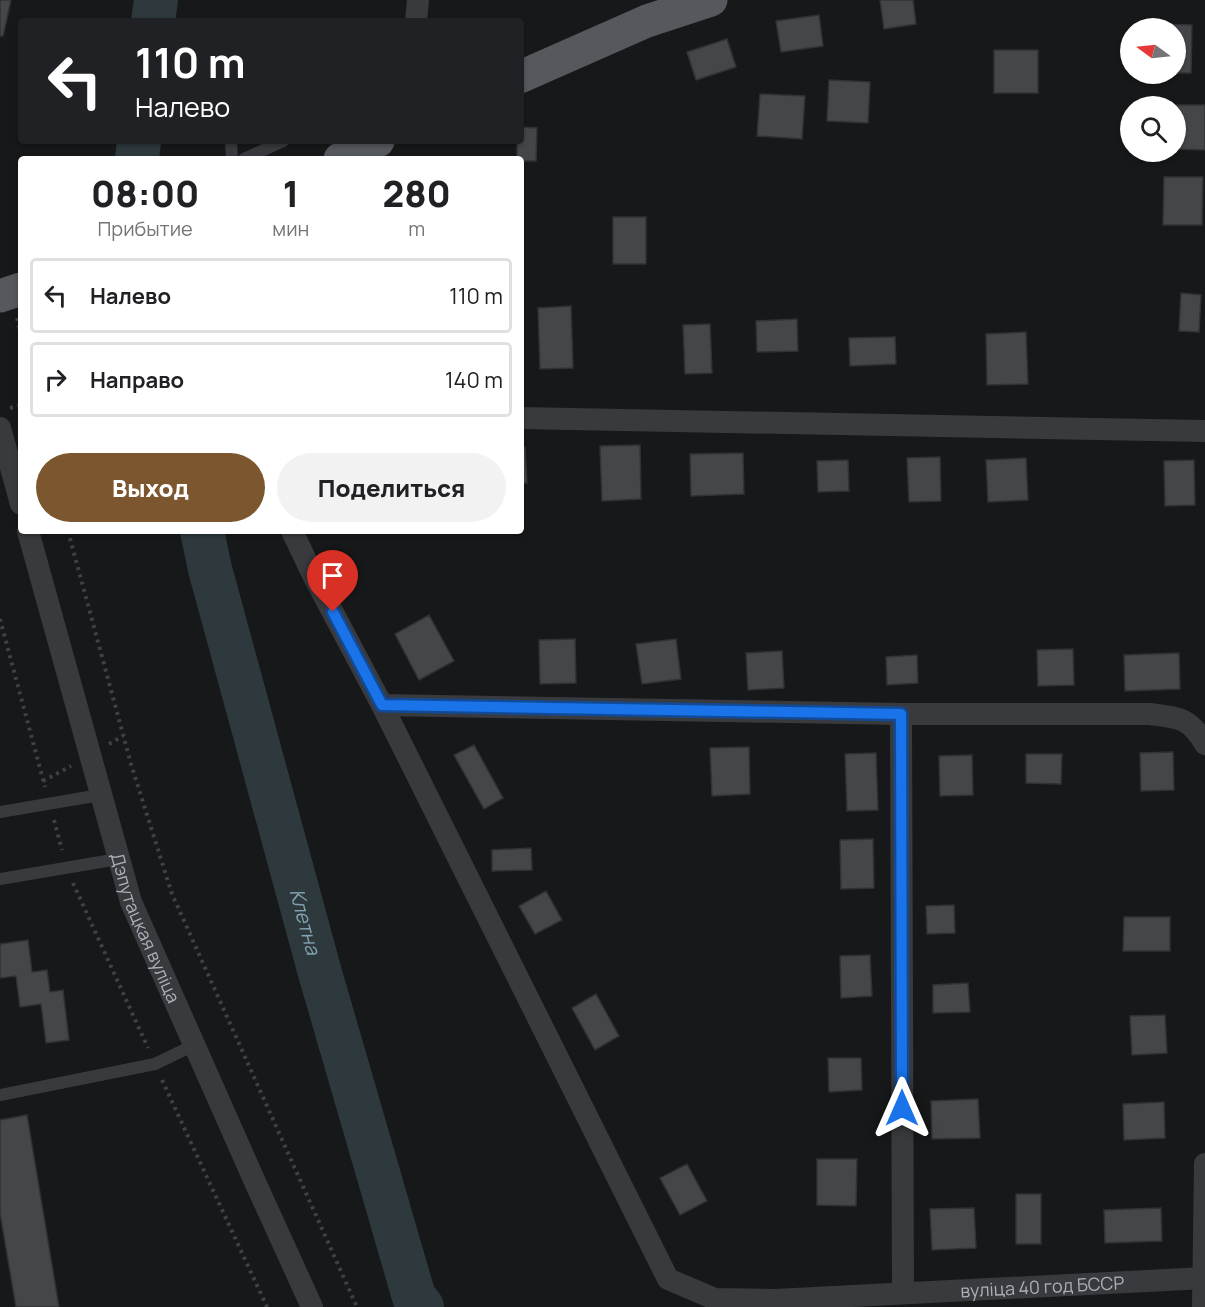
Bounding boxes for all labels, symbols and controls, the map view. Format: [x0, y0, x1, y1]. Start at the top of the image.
north arrow [1120, 18, 1186, 84]
map controls [1120, 18, 1186, 162]
text: 110 m [135, 33, 246, 91]
icon: left [36, 42, 114, 120]
text: Налево [135, 88, 230, 125]
button: search [1120, 96, 1186, 162]
text: 08:00 [91, 169, 199, 218]
text: 1 [283, 169, 299, 218]
text: 280 [382, 169, 451, 218]
text: Прибытие [97, 215, 193, 242]
text: мин [272, 215, 309, 242]
text: m [408, 215, 425, 242]
icon: left [39, 279, 72, 312]
text: Налево [90, 281, 171, 311]
text: 110 m [449, 281, 503, 311]
icon: right [39, 363, 72, 396]
text: Направо [90, 365, 184, 395]
text: 140 m [445, 365, 503, 395]
button: Выход [36, 453, 265, 522]
button: Поделиться [277, 453, 506, 522]
pin [307, 550, 358, 612]
icon: arrive [316, 559, 349, 592]
street label: Дэпутацкая вуліца [106, 850, 186, 1006]
water label: Клетна [284, 885, 328, 958]
position arrow [870, 1076, 934, 1140]
street label: вуліца 40 год БССР [960, 1270, 1125, 1302]

